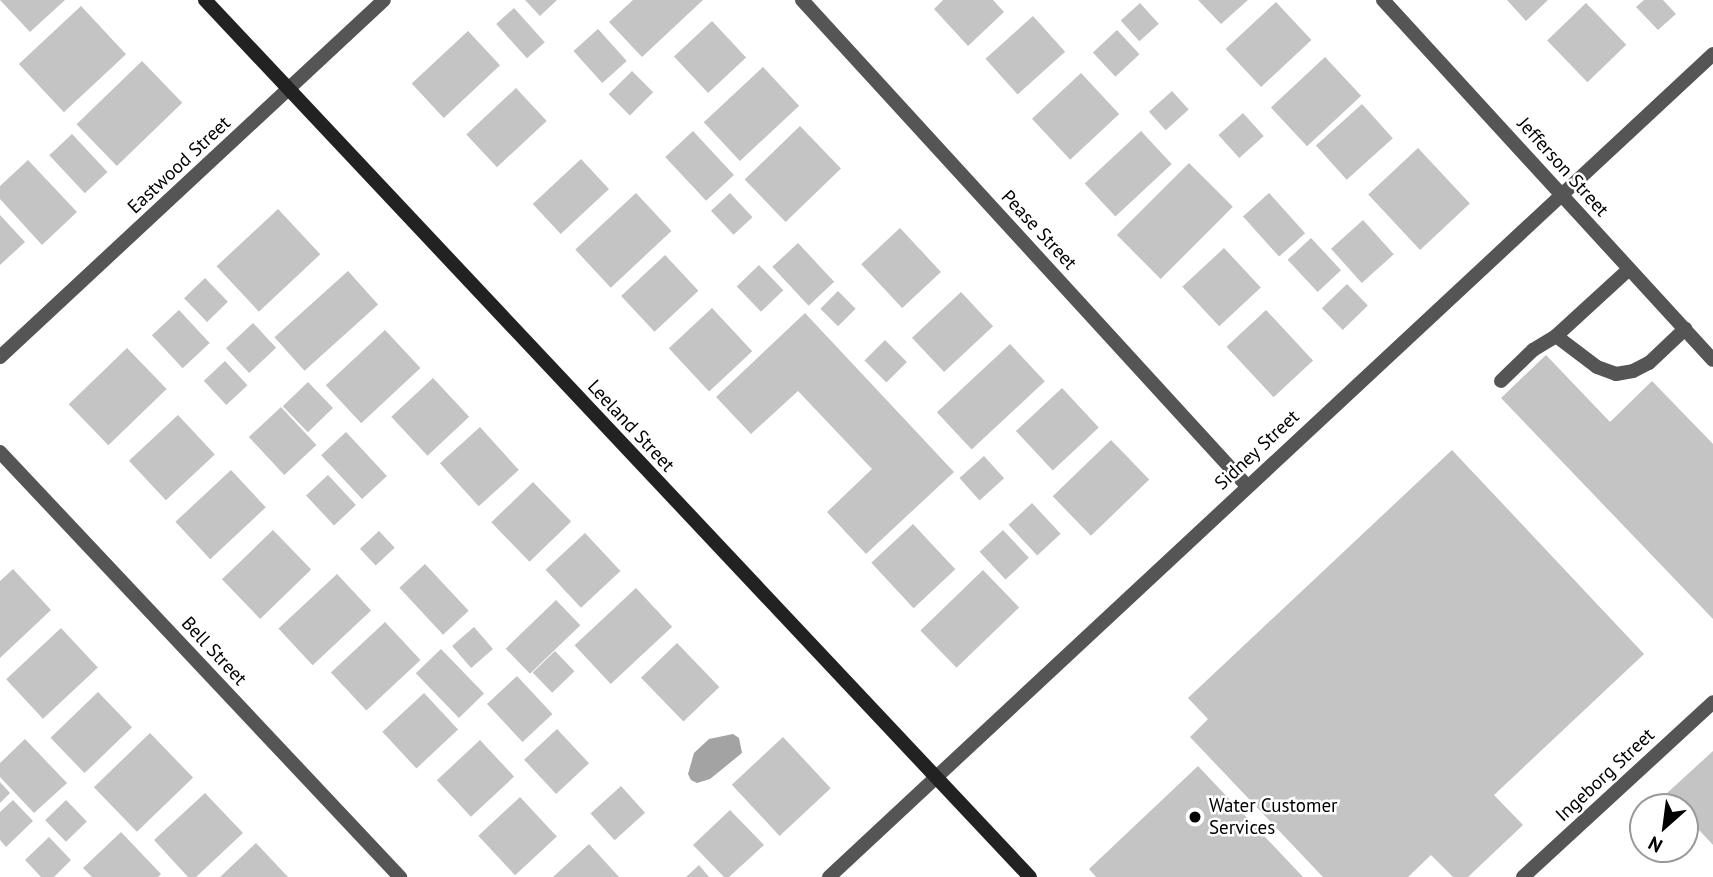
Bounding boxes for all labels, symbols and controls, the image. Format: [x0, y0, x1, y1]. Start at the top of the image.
street label: Eastwood Street [123, 112, 235, 218]
street label: Jefferson Street [1513, 113, 1613, 221]
street label: Pease Street [996, 186, 1082, 274]
street label: Leeland Street [583, 375, 679, 477]
street label: Sidney Street [1210, 405, 1304, 495]
street label: Bell Street [177, 612, 251, 690]
street label: Ingeborg Street [1551, 724, 1659, 826]
north arrow [1629, 793, 1699, 863]
place label: Water Customer Services [1209, 795, 1338, 839]
marker: Water Customer Services [1187, 809, 1203, 825]
text: N [1644, 831, 1666, 858]

